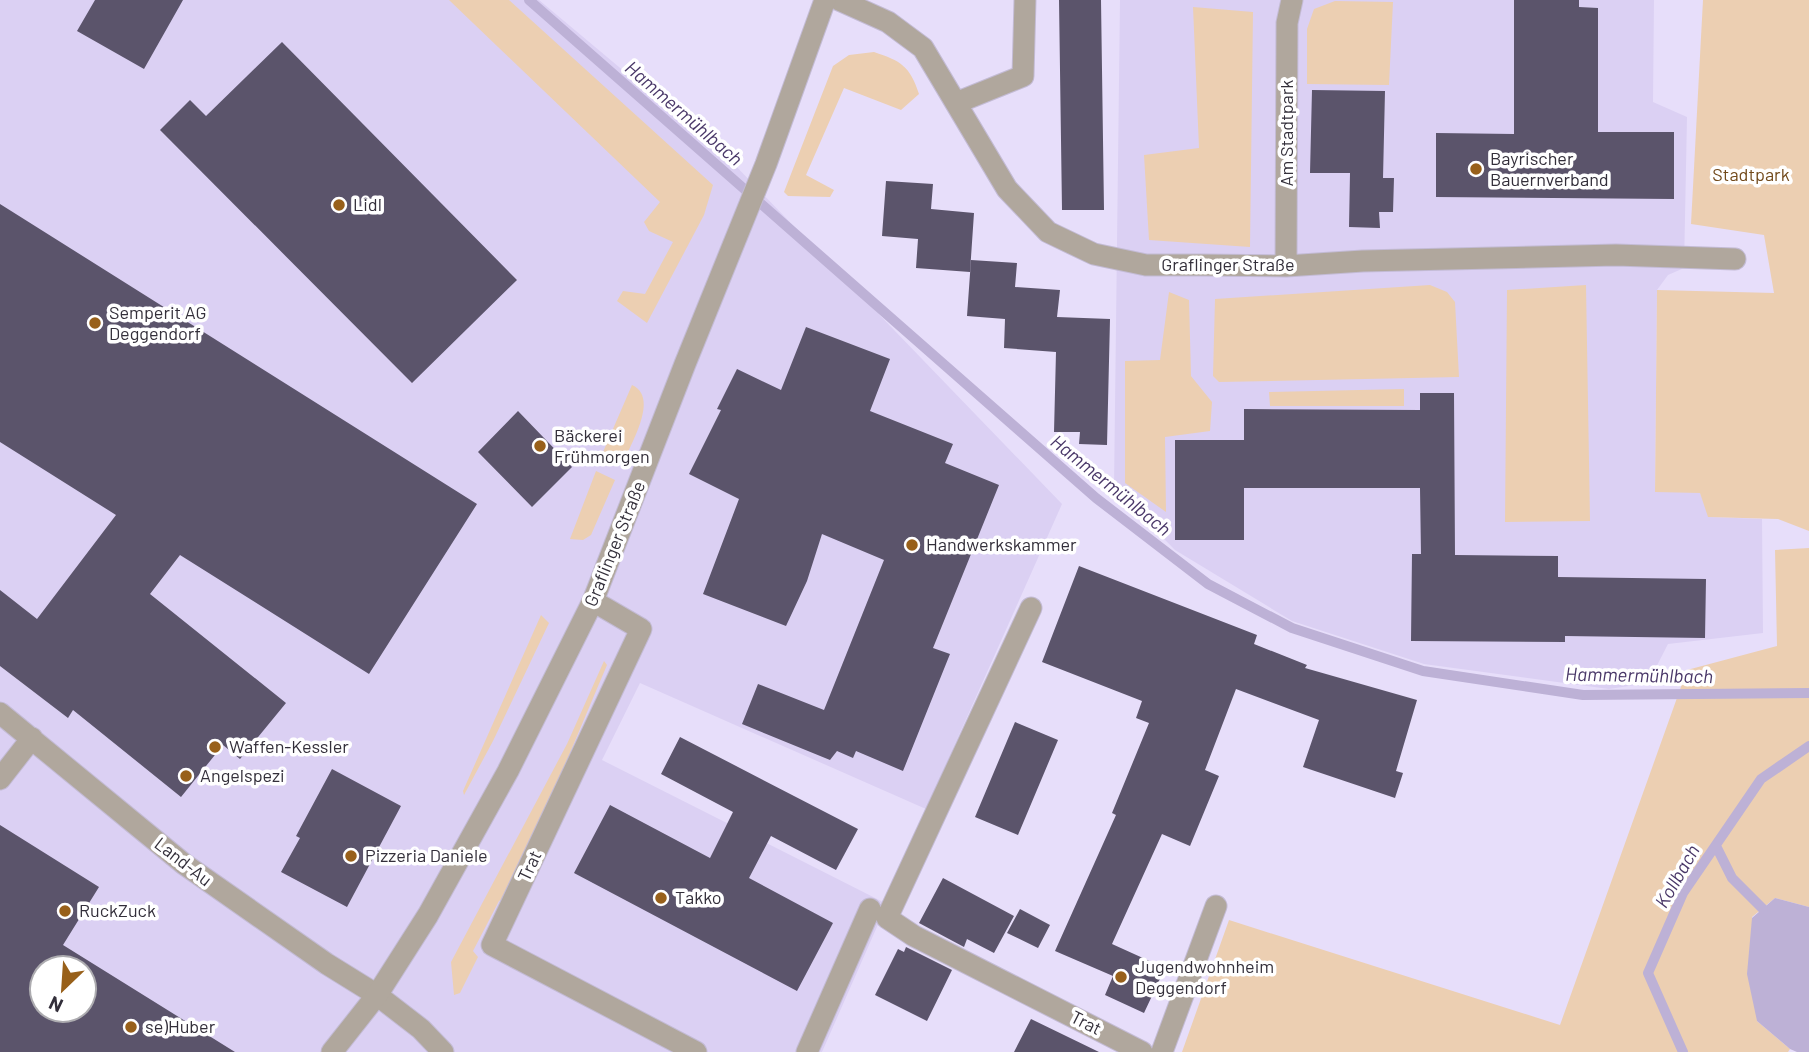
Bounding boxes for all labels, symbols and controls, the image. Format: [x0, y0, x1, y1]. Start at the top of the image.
water label: Hammermühlbach [621, 55, 748, 170]
street label: Am Stadtpark [1275, 80, 1297, 186]
place label: Bayrischer Bauernverband [1490, 147, 1609, 190]
marker: Bayrischer Bauernverband [1468, 161, 1484, 177]
park label: Stadtpark [1712, 163, 1790, 185]
place label: Lidl [353, 193, 382, 215]
marker: Lidl [331, 197, 347, 213]
street label: Graflinger Straße [1161, 253, 1295, 275]
place label: Semperit AG Deggendorf [109, 301, 206, 344]
marker: Semperit AG Deggendorf [87, 315, 103, 331]
place label: Bäckerei Frühmorgen [554, 424, 650, 467]
water label: Hammermühlbach [1047, 429, 1176, 540]
marker: Bäckerei Frühmorgen [532, 438, 548, 454]
street label: Graflinger Straße [579, 478, 649, 610]
place label: Handwerkskammer [926, 533, 1077, 555]
marker: Handwerkskammer [904, 537, 920, 553]
water label: Hammermühlbach [1565, 662, 1713, 687]
place label: Waffen-Kessler [229, 735, 349, 757]
marker: Waffen-Kessler [207, 739, 223, 755]
place label: Angelspezi [200, 764, 285, 786]
marker: Angelspezi [178, 768, 194, 784]
street label: Land-Au [151, 832, 217, 890]
water label: Kollbach [1649, 840, 1704, 911]
place label: Pizzeria Daniele [365, 844, 488, 866]
street label: Trat [512, 847, 546, 884]
marker: Pizzeria Daniele [343, 848, 359, 864]
place label: Takko [675, 886, 722, 908]
marker: Takko [653, 890, 669, 906]
place label: RuckZuck [79, 899, 156, 921]
marker: RuckZuck [57, 903, 73, 919]
north arrow [28, 954, 98, 1024]
place label: Jugendwohnheim Deggendorf [1135, 955, 1274, 998]
marker: Jugendwohnheim Deggendorf [1113, 969, 1129, 985]
text: N [45, 992, 66, 1018]
street label: Trat [1067, 1005, 1105, 1039]
place label: se)Huber [145, 1015, 216, 1037]
marker: se)Huber [123, 1019, 139, 1035]

